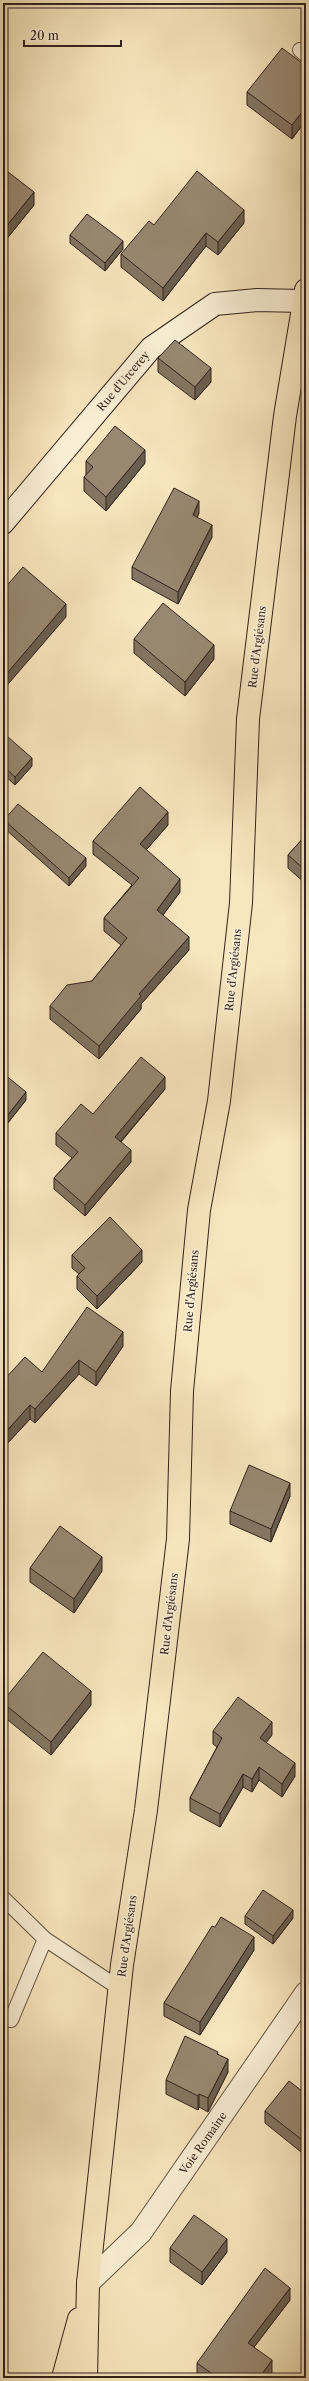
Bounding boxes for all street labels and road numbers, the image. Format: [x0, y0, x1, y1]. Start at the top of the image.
street label: Rue d'Urcerey [94, 347, 153, 414]
street label: Rue d'Argiésans [245, 605, 269, 689]
street label: Rue d'Argiésans [222, 928, 244, 1012]
street label: Rue d'Argiésans [180, 1249, 202, 1333]
street label: Rue d'Argiésans [157, 1572, 181, 1656]
street label: Rue d'Argiésans [114, 1894, 140, 1978]
street label: Voie Romaine [176, 2109, 230, 2178]

